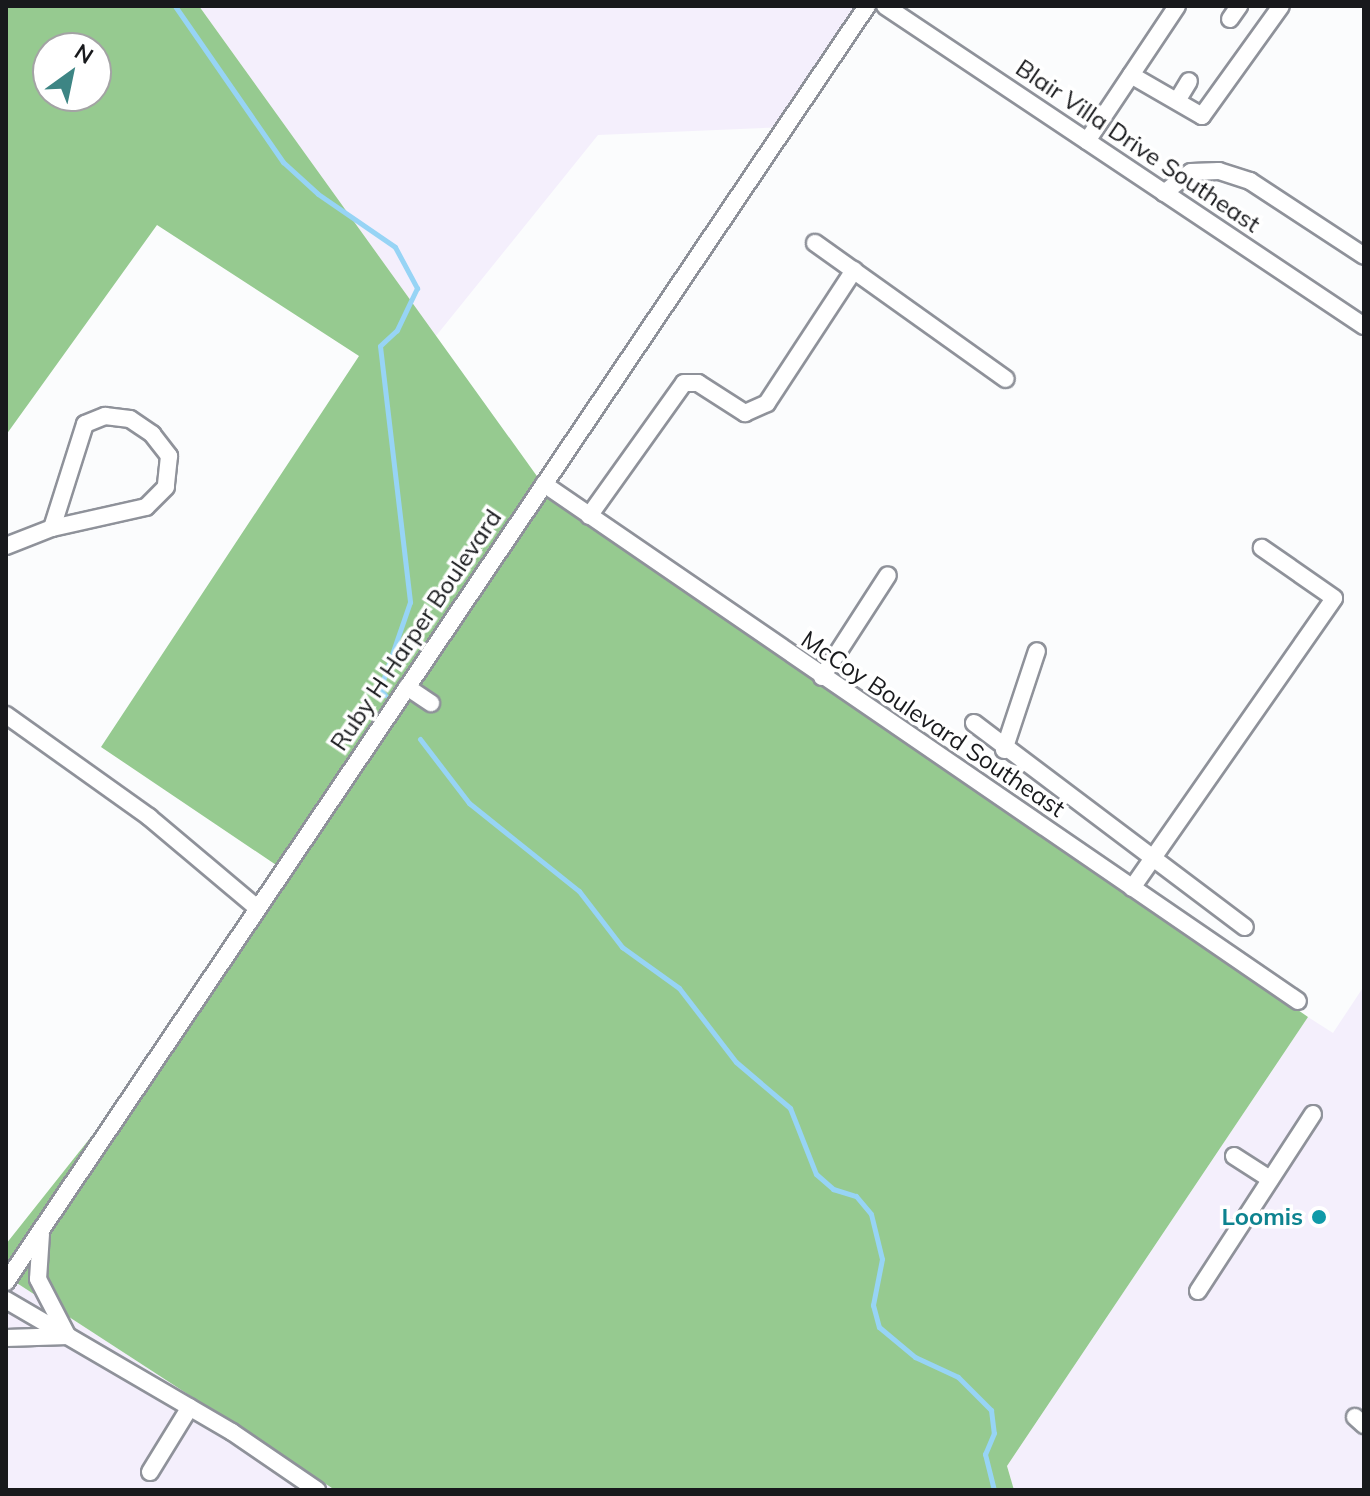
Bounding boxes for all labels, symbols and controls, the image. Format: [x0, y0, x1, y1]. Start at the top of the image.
north arrow [32, 32, 112, 112]
text: N [69, 37, 99, 70]
street label: Blair Villa Drive Southeast [1010, 53, 1266, 239]
street label: Ruby H Harper Boulevard [324, 504, 508, 756]
street label: McCoy Boulevard Southeast [796, 625, 1070, 823]
place label: Loomis [1221, 1203, 1303, 1231]
marker: Loomis [1310, 1208, 1328, 1226]

